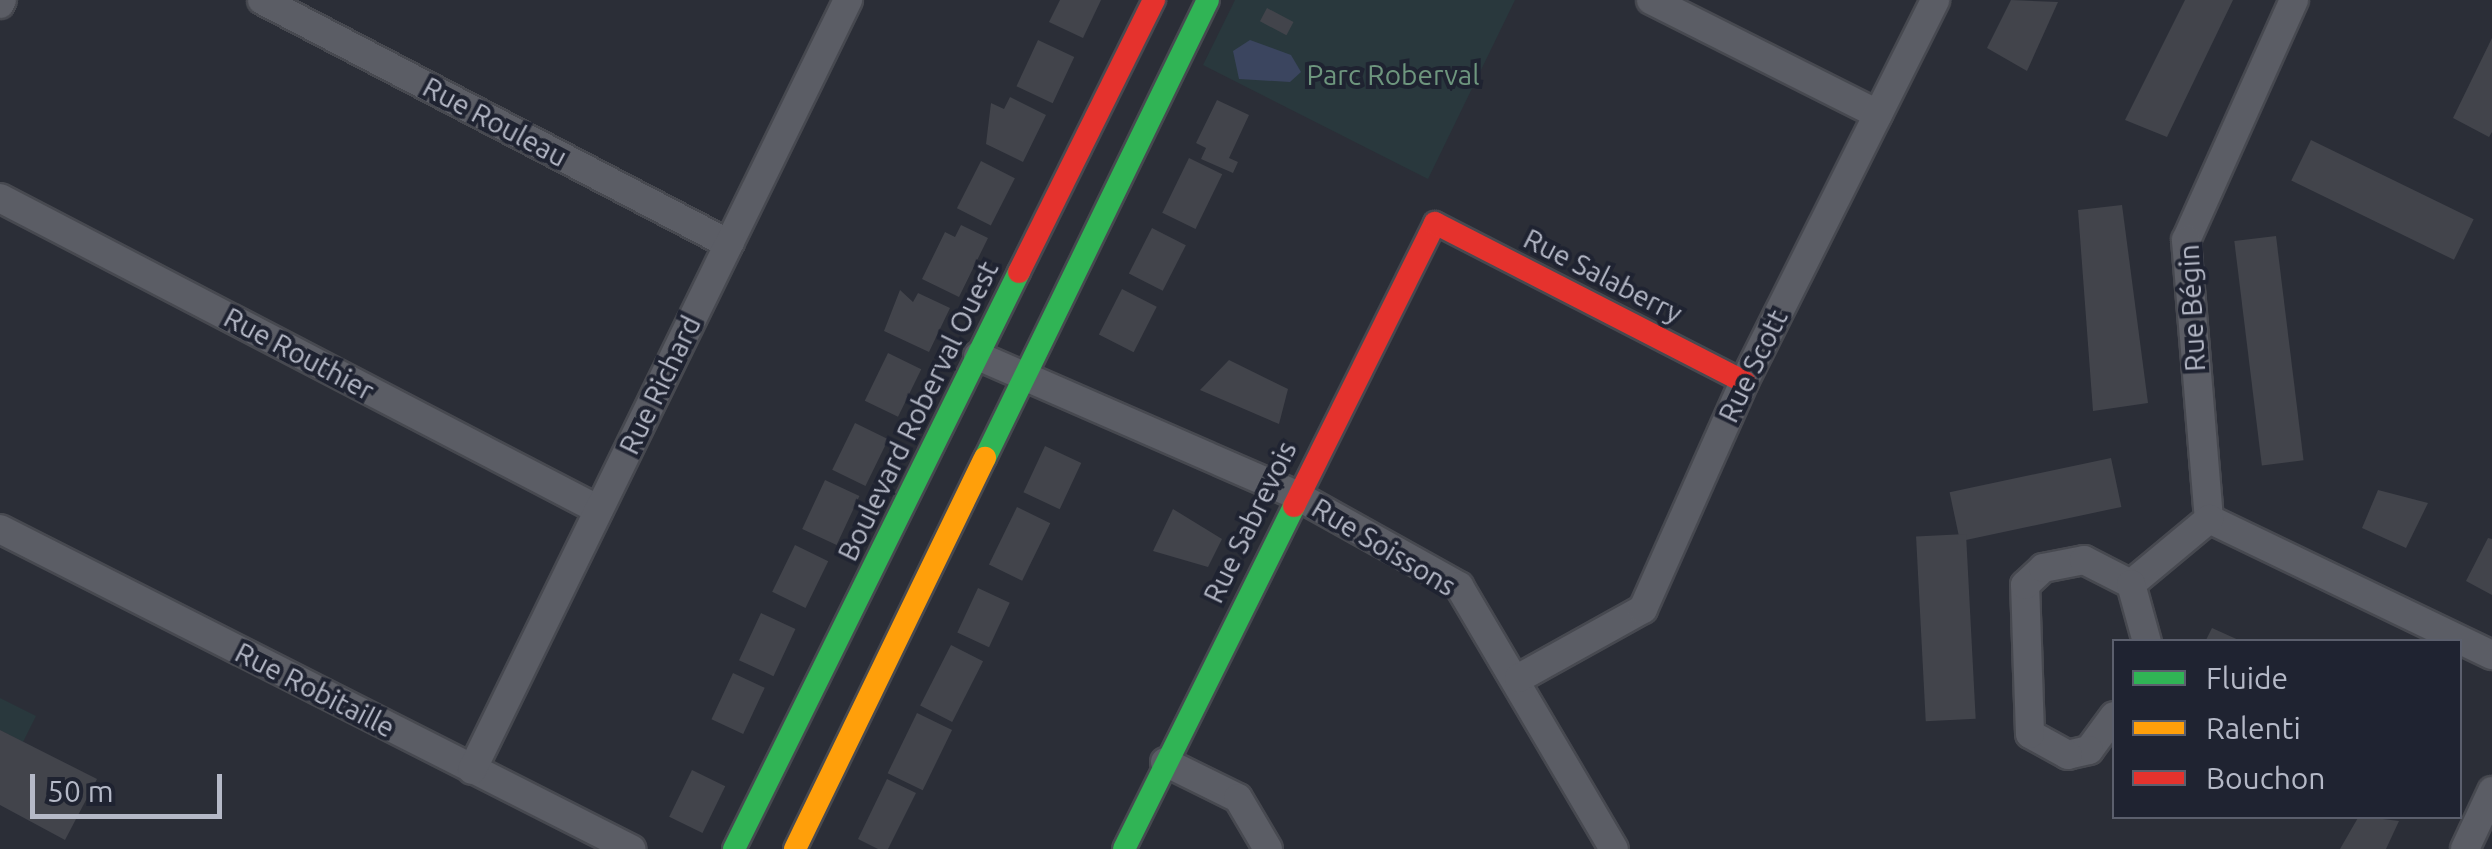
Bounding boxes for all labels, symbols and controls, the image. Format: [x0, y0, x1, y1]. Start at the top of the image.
park label: Parc Roberval [1306, 58, 1480, 92]
street label: Rue Rouleau [417, 70, 573, 174]
street label: Rue Salaberry [1518, 222, 1688, 330]
street label: Rue Bégin [2172, 243, 2212, 373]
street label: Boulevard Roberval Ouest [831, 256, 1005, 566]
street label: Rue Routhier [218, 300, 380, 408]
street label: Rue Scott [1711, 304, 1795, 428]
street label: Rue Richard [612, 310, 708, 460]
street label: Rue Sabrevois [1196, 436, 1304, 608]
street label: Rue Soissons [1306, 491, 1462, 603]
street label: Rue Robitaille [230, 635, 400, 745]
legend [2112, 639, 2462, 819]
text: Fluide [2206, 661, 2288, 695]
text: Ralenti [2206, 711, 2301, 745]
scale bar [35, 754, 228, 816]
text: Bouchon [2206, 761, 2326, 795]
text: 50 m [47, 774, 114, 808]

